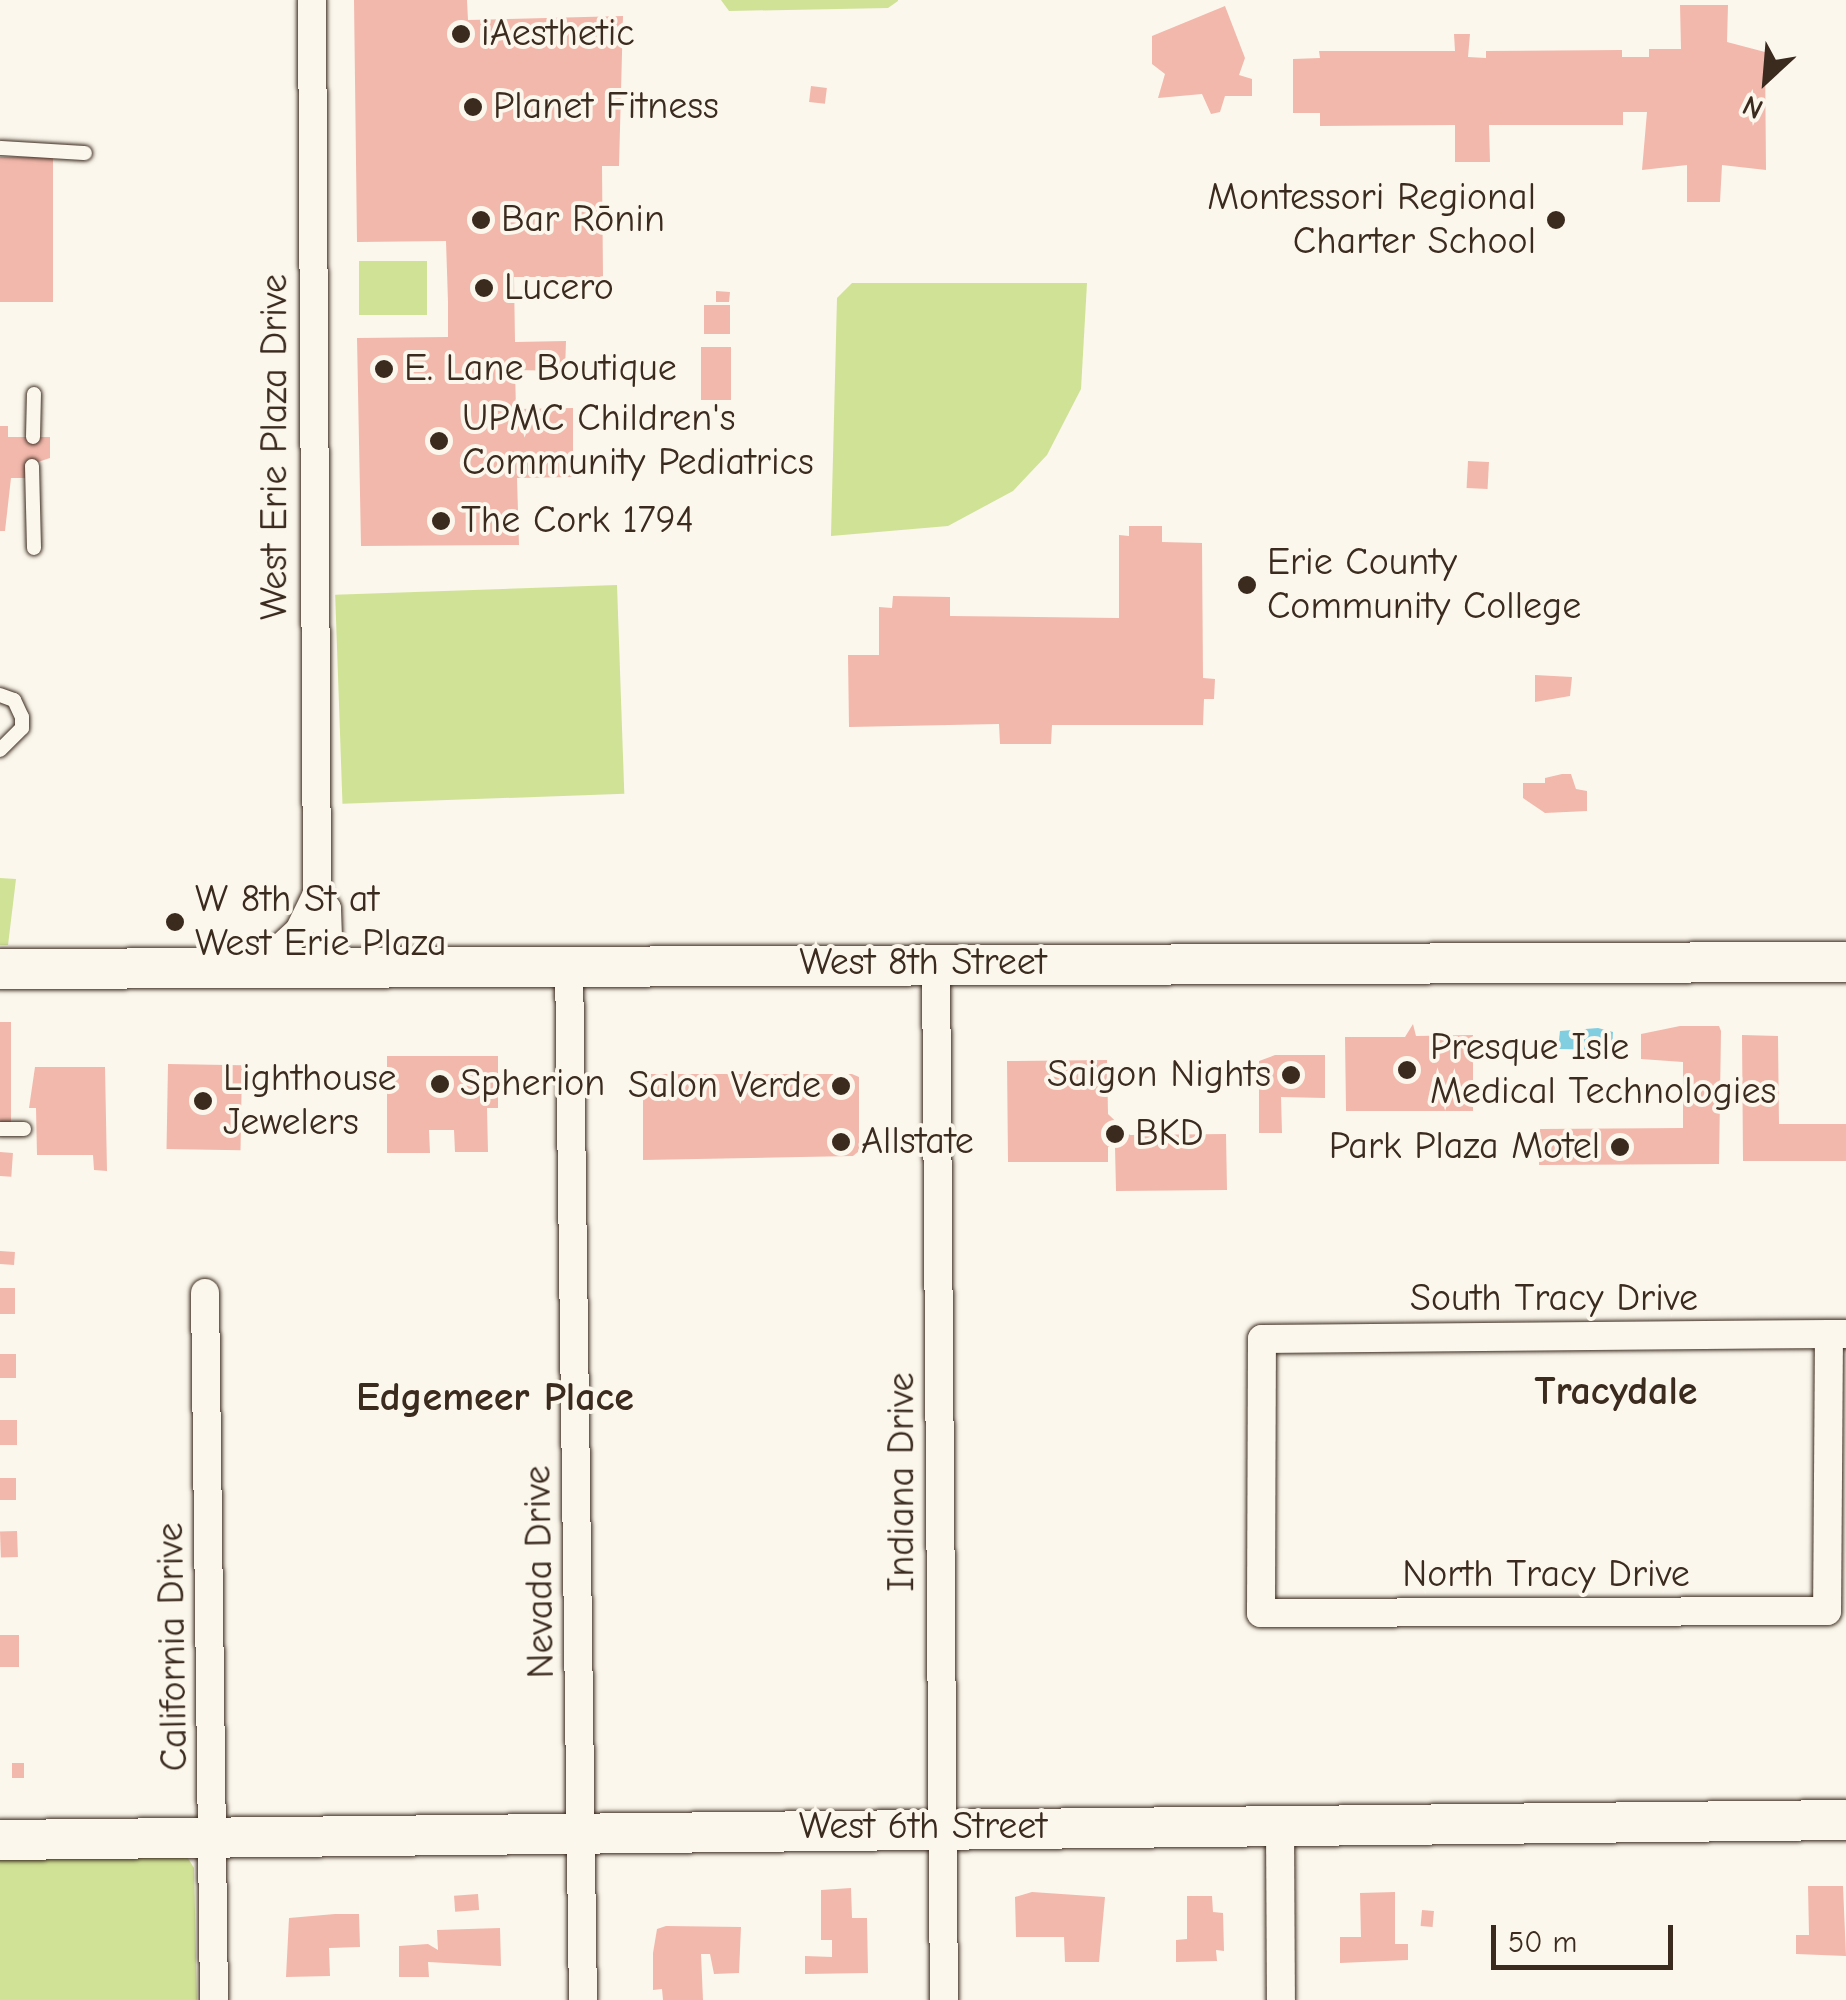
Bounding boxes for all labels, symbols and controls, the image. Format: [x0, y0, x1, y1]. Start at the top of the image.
place label: iAesthetic [481, 11, 635, 57]
marker: iAesthetic [450, 23, 472, 45]
north arrow [1716, 30, 1816, 130]
place label: Planet Fitness [493, 84, 719, 130]
text: N [1738, 89, 1768, 125]
marker: Planet Fitness [462, 96, 484, 118]
place label: Montessori Regional Charter School [1207, 175, 1536, 264]
place label: Bar Rōnin [501, 197, 665, 243]
marker: Bar Rōnin [470, 209, 492, 231]
marker: Montessori Regional Charter School [1545, 209, 1567, 231]
place label: Lucero [504, 265, 614, 311]
street label: West Erie Plaza Drive [252, 274, 298, 620]
marker: Lucero [473, 277, 495, 299]
place label: E. Lane Boutique [404, 346, 677, 392]
marker: E. Lane Boutique [373, 358, 395, 380]
place label: UPMC Children's Community Pediatrics [462, 396, 814, 486]
marker: UPMC Children's Community Pediatrics [426, 428, 452, 454]
place label: The Cork 1794 [461, 498, 694, 544]
marker: The Cork 1794 [430, 510, 452, 532]
place label: Erie County Community College [1267, 540, 1581, 630]
marker: Erie County Community College [1236, 574, 1258, 596]
place label: W 8th St at West Erie Plaza [195, 877, 447, 966]
marker: W 8th St at West Erie Plaza [164, 911, 186, 933]
street label: West 8th Street [799, 940, 1047, 986]
place label: Presque Isle Medical Technologies [1430, 1025, 1776, 1114]
place label: Saigon Nights [1047, 1052, 1271, 1098]
place label: Lighthouse Jewelers [223, 1056, 397, 1146]
marker: Presque Isle Medical Technologies [1394, 1057, 1420, 1083]
place label: Spherion [460, 1061, 605, 1107]
place label: Salon Verde [628, 1063, 821, 1109]
marker: Saigon Nights [1280, 1064, 1302, 1086]
marker: Spherion [429, 1073, 451, 1095]
marker: Salon Verde [830, 1075, 852, 1097]
marker: Lighthouse Jewelers [192, 1090, 214, 1112]
place label: BKD [1135, 1111, 1204, 1157]
place label: Allstate [861, 1119, 974, 1165]
marker: BKD [1104, 1123, 1126, 1145]
place label: Park Plaza Motel [1329, 1124, 1600, 1170]
marker: Allstate [830, 1131, 852, 1153]
marker: Park Plaza Motel [1609, 1136, 1631, 1158]
street label: South Tracy Drive [1410, 1276, 1698, 1322]
district label: Tracydale [1535, 1367, 1697, 1415]
street label: Indiana Drive [879, 1372, 925, 1592]
district label: Edgemeer Place [356, 1373, 634, 1421]
street label: Nevada Drive [515, 1465, 565, 1679]
street label: California Drive [148, 1522, 198, 1772]
street label: North Tracy Drive [1402, 1552, 1690, 1598]
street label: West 6th Street [799, 1804, 1047, 1850]
scale bar [1496, 1905, 1678, 1967]
text: 50 m [1508, 1925, 1577, 1960]

